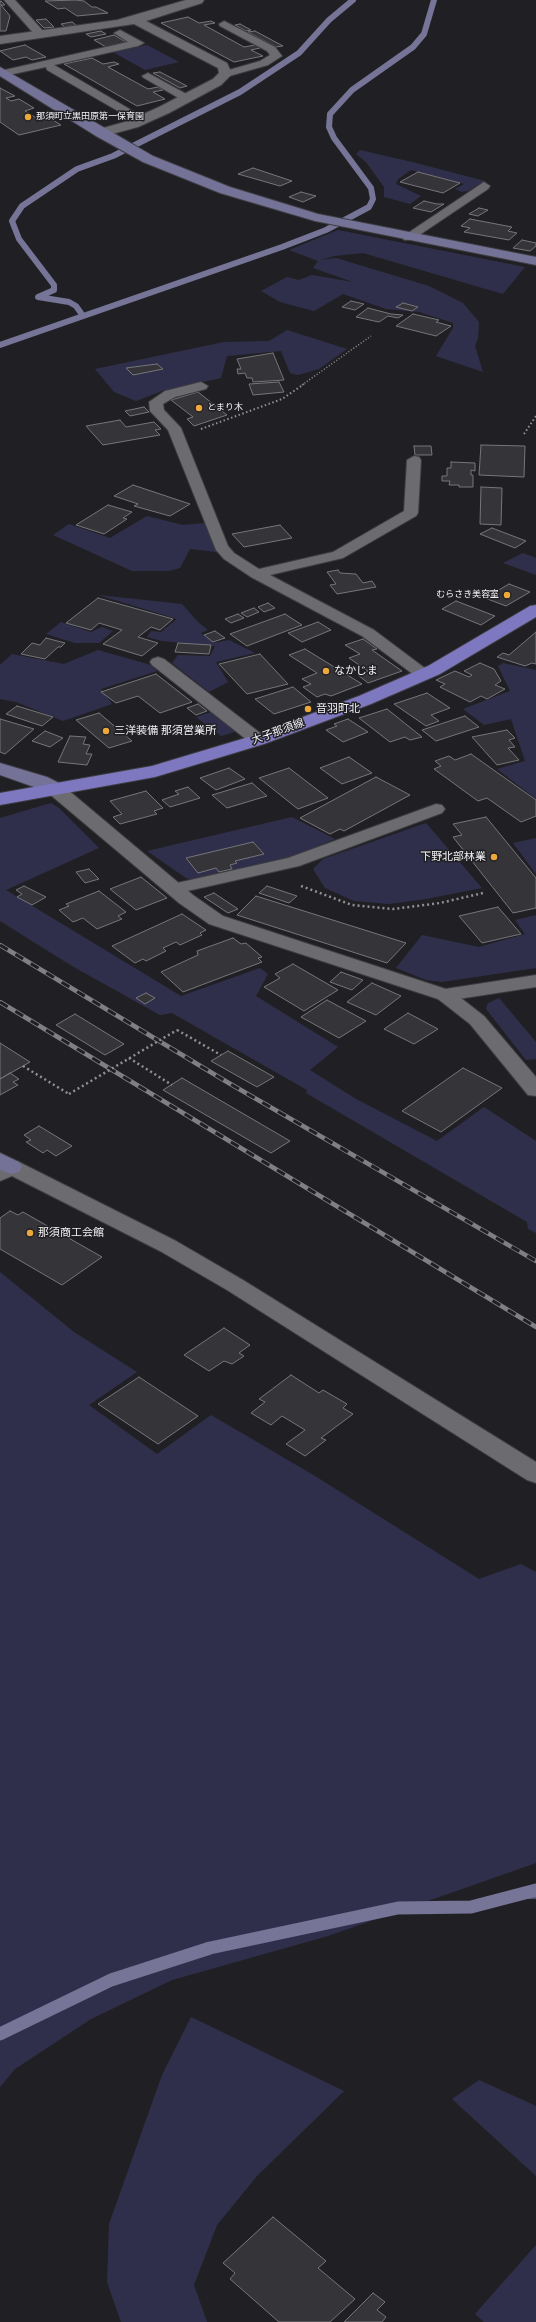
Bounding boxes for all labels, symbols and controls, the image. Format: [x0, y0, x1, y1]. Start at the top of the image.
marker: 那須町立黒田原第一保育園 [23, 112, 33, 122]
place label: 那須町立黒田原第一保育園 [36, 112, 144, 122]
marker: とまり木 [194, 403, 204, 413]
place label: とまり木 [207, 403, 243, 413]
place label: むらさき美容室 [436, 590, 499, 600]
marker: むらさき美容室 [502, 590, 512, 600]
place label: なかじま [334, 664, 378, 678]
marker: なかじま [321, 666, 331, 676]
place label: 音羽町北 [316, 702, 360, 716]
marker: 音羽町北 [303, 704, 313, 714]
street label: 大子那須線 [250, 716, 306, 748]
place label: 三洋装備 那須営業所 [114, 724, 216, 738]
marker: 三洋装備 那須営業所 [101, 726, 111, 736]
place label: 下野北部林業 [420, 850, 486, 864]
marker: 下野北部林業 [489, 852, 499, 862]
place label: 那須商工会館 [38, 1226, 104, 1240]
marker: 那須商工会館 [25, 1228, 35, 1238]

